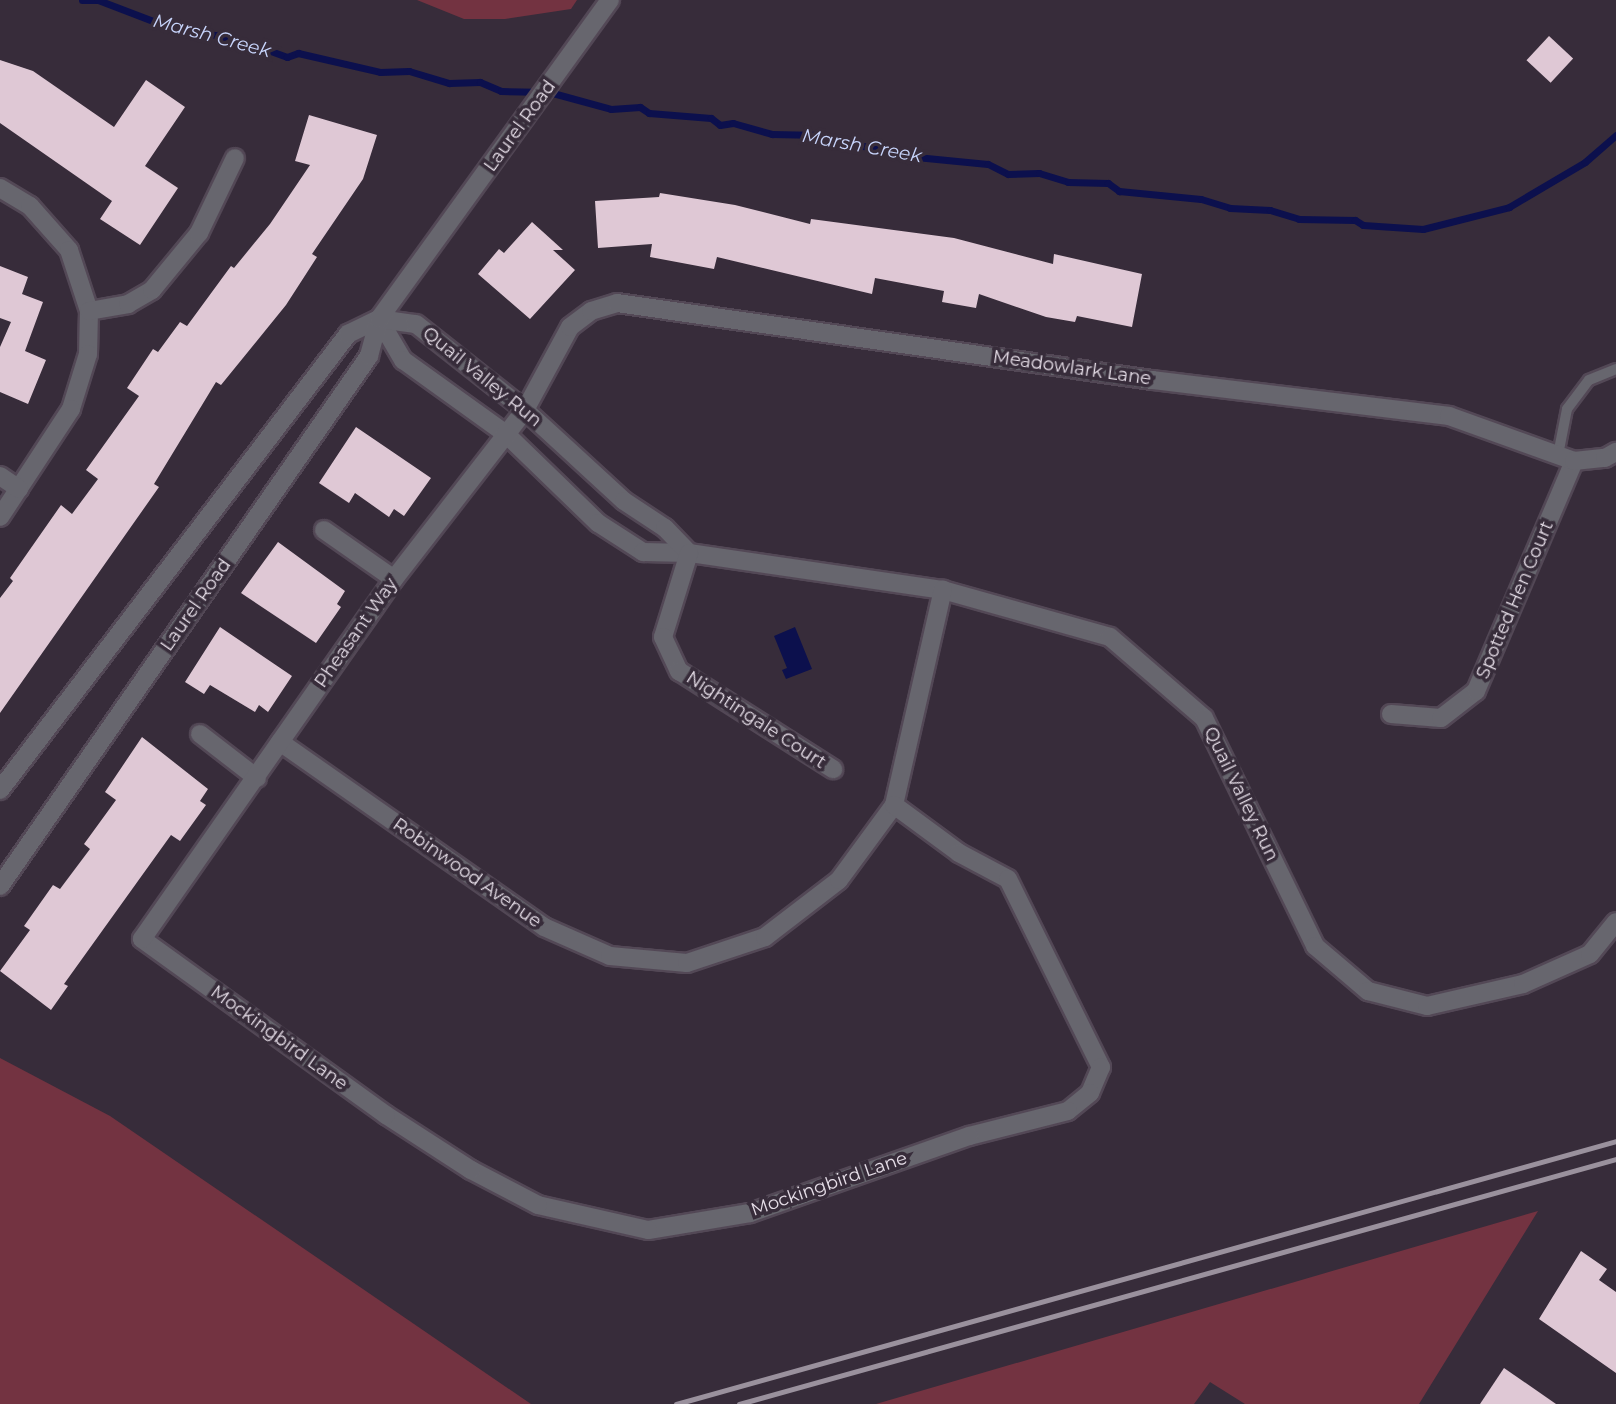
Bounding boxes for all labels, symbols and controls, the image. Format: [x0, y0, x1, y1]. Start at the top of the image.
water label: Marsh Creek [151, 9, 273, 63]
street label: Laurel Road [480, 76, 560, 176]
water label: Marsh Creek [800, 124, 924, 168]
street label: Quail Valley Run [418, 322, 546, 432]
street label: Meadowlark Lane [991, 346, 1153, 390]
street label: Spotted Hen Court [1472, 518, 1558, 682]
street label: Laurel Road [156, 555, 236, 655]
street label: Pheasant Way [310, 574, 402, 692]
street label: Nightingale Court [682, 667, 830, 773]
street label: Quail Valley Run [1199, 723, 1283, 865]
street label: Robinwood Avenue [389, 814, 545, 932]
street label: Mockingbird Lane [206, 981, 352, 1095]
street label: Mockingbird Lane [748, 1147, 910, 1221]

